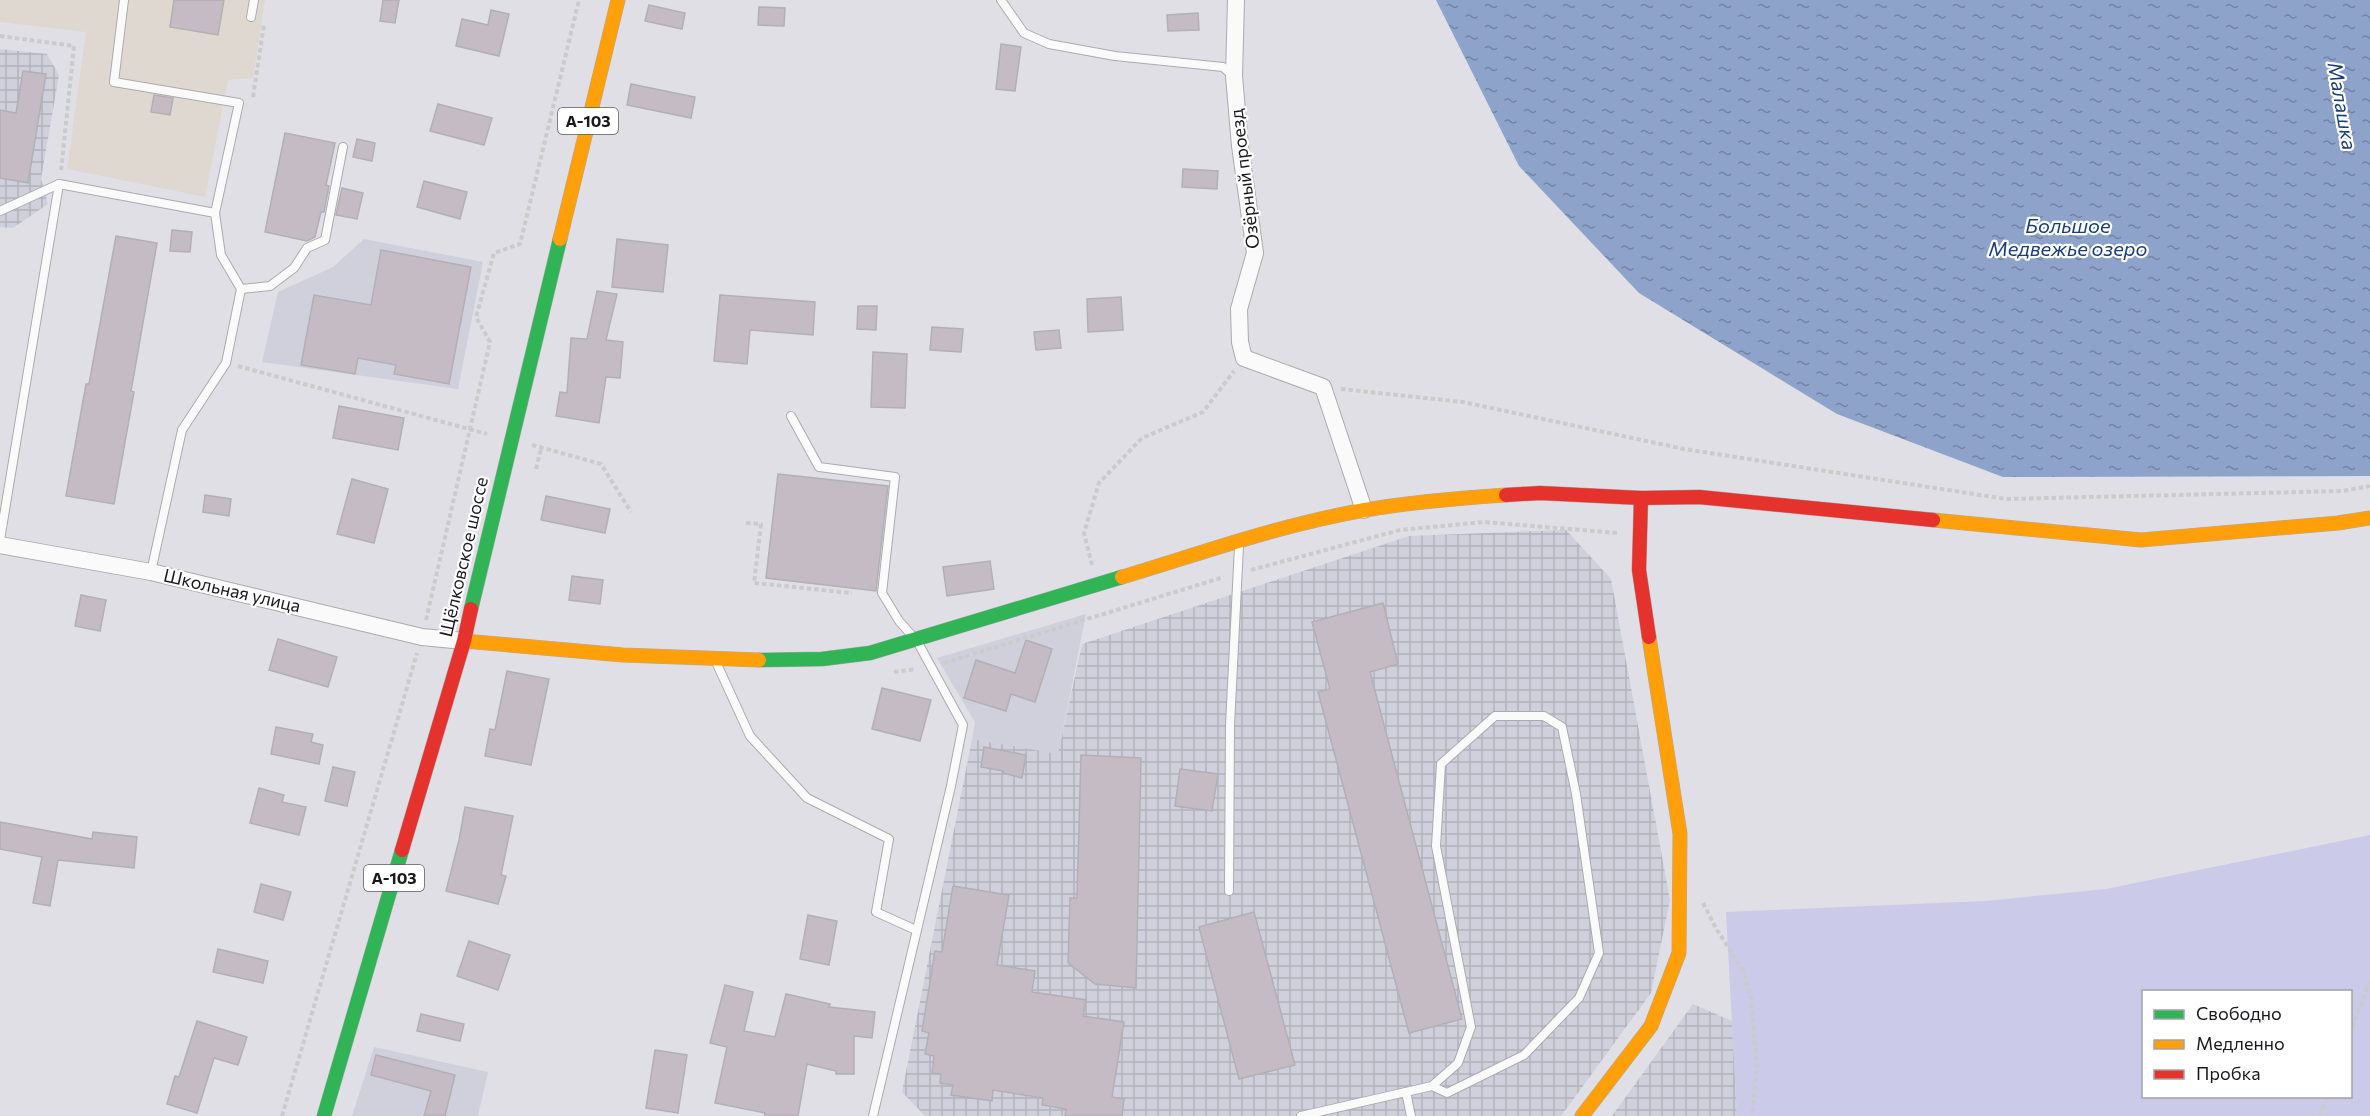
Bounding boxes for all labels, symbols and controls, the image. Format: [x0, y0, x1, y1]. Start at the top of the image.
water label: Малашка [2323, 60, 2363, 152]
street label: Озёрный проезд [1224, 107, 1264, 250]
road number: А-103 [558, 108, 618, 134]
water label: Большое Медвежье озеро [1989, 213, 2147, 260]
street label: Щёлковское шоссе [434, 475, 492, 639]
street label: Школьная улица [162, 564, 303, 616]
road number: А-103 [364, 865, 424, 891]
legend [2142, 990, 2352, 1098]
text: Свободно [2196, 1002, 2282, 1024]
text: Медленно [2196, 1032, 2285, 1054]
text: Пробка [2196, 1062, 2261, 1084]

